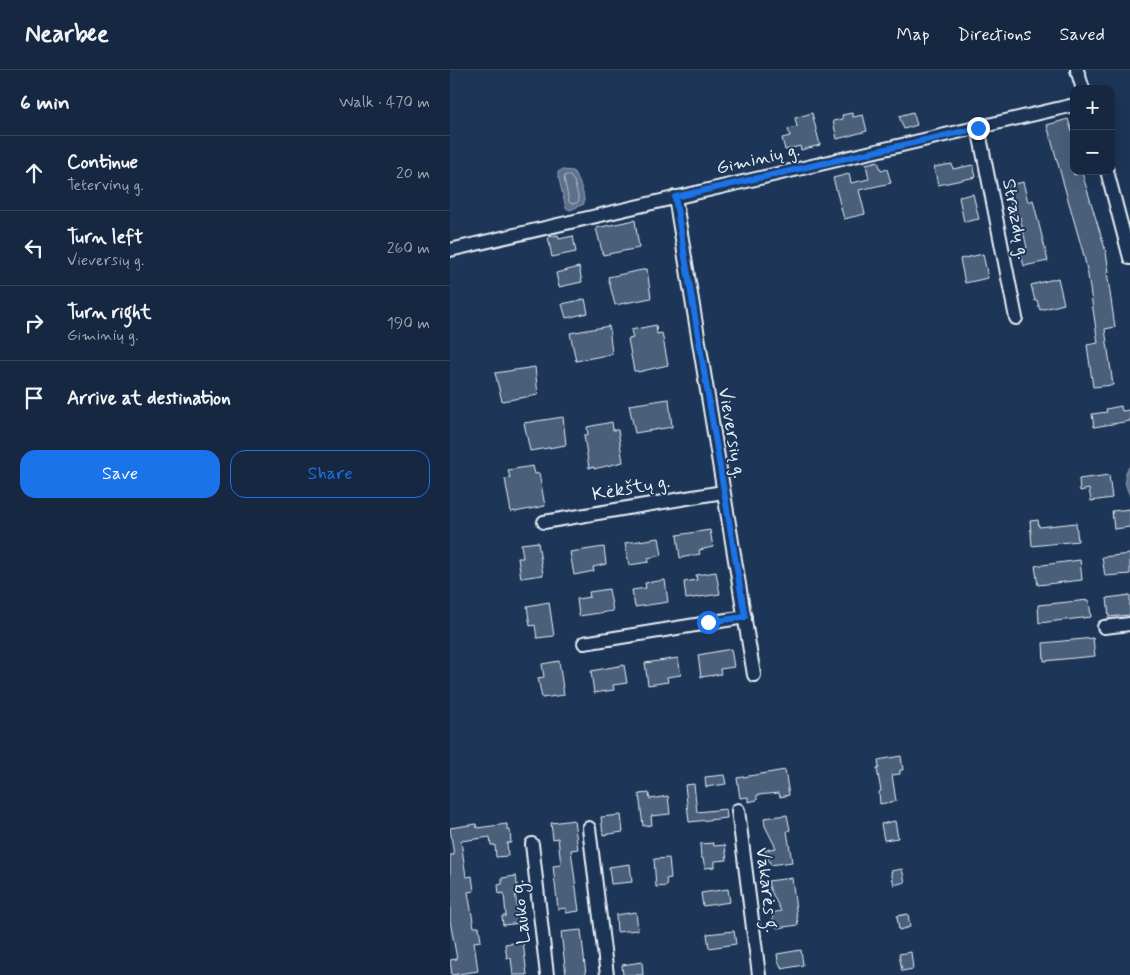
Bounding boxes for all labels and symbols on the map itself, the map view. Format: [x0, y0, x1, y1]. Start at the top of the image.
route end [967, 117, 990, 140]
street label: Giminių g. [714, 137, 802, 182]
street label: Strazdų g. [995, 177, 1036, 262]
street label: Vieversių g. [711, 386, 752, 481]
street label: Kėkštų g. [590, 469, 672, 508]
route start [697, 611, 720, 634]
street label: Vakarės g. [746, 846, 785, 934]
street label: Lauko g. [505, 878, 539, 945]

